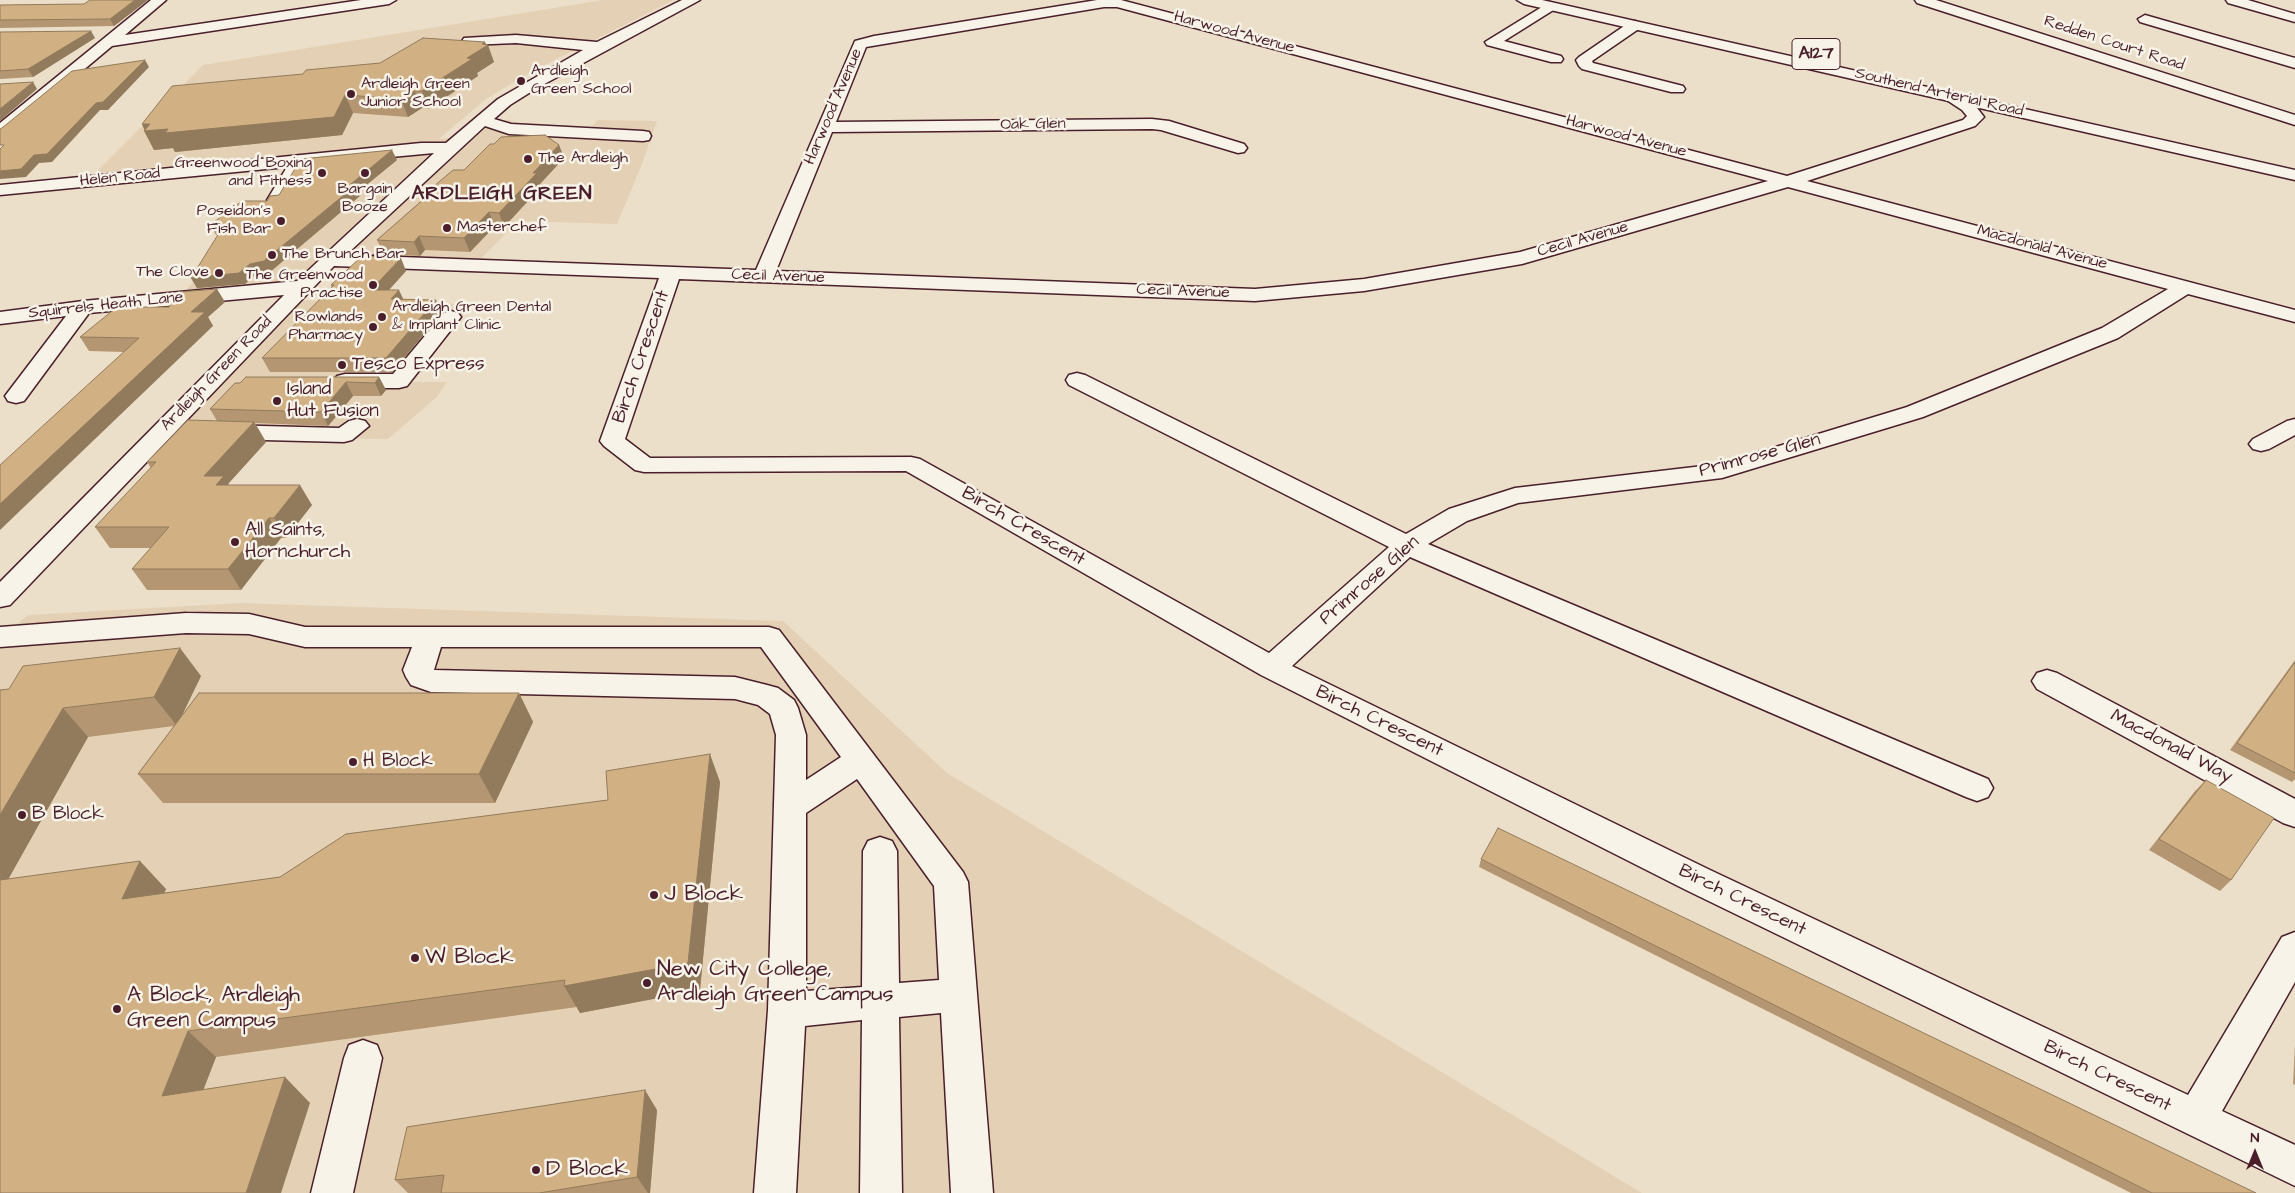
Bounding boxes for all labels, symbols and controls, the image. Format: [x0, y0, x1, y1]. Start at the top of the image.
street label: Harwood Avenue [1172, 8, 1296, 58]
street label: Redden Court Road [2041, 12, 2187, 76]
road number: A127 [1792, 39, 1840, 70]
street label: Harwood Avenue [801, 46, 867, 168]
place label: Ardleigh Green School [531, 62, 631, 100]
street label: Southend Arterial Road [1853, 64, 2025, 122]
place label: Ardleigh Green Junior School [361, 75, 470, 113]
marker: Ardleigh Green School [515, 75, 527, 87]
marker: Ardleigh Green Junior School [345, 88, 357, 100]
street label: Harwood Avenue [1564, 112, 1688, 162]
street label: Oak Glen [1000, 115, 1066, 135]
place label: The Ardleigh [538, 149, 628, 169]
marker: The Ardleigh [522, 153, 534, 165]
place label: Greenwood Boxing and Fitness [175, 154, 312, 192]
street label: Helen Road [79, 164, 161, 192]
marker: Greenwood Boxing and Fitness [316, 167, 328, 179]
marker: Bargain Booze [359, 167, 371, 179]
place label: Bargain Booze [337, 180, 393, 218]
district label: ARDLEIGH GREEN [410, 183, 594, 207]
place label: Poseidon's Fish Bar [197, 202, 271, 240]
marker: Poseidon's Fish Bar [275, 215, 287, 227]
place label: Masterchef [457, 218, 547, 238]
street label: Cecil Avenue [1535, 218, 1631, 262]
street label: Macdonald Avenue [1975, 221, 2109, 275]
marker: Masterchef [441, 222, 453, 234]
place label: The Brunch Bar [282, 245, 404, 265]
marker: The Brunch Bar [266, 249, 278, 261]
place label: The Clove [136, 263, 209, 283]
place label: The Greenwood Practise [246, 266, 363, 304]
street label: Cecil Avenue [731, 266, 825, 288]
marker: The Clove [213, 267, 225, 279]
marker: The Greenwood Practise [367, 279, 379, 291]
street label: Cecil Avenue [1136, 281, 1230, 303]
street label: Squirrels Heath Lane [28, 288, 184, 324]
street label: Birch Crescent [609, 288, 675, 426]
place label: Ardleigh Green Dental & Implant Clinic [392, 298, 551, 336]
place label: Rowlands Pharmacy [288, 308, 363, 346]
marker: Ardleigh Green Dental & Implant Clinic [376, 311, 388, 323]
street label: Ardleigh Green Road [157, 313, 277, 435]
marker: Rowlands Pharmacy [367, 321, 379, 333]
place label: Tesco Express [352, 354, 485, 376]
marker: Tesco Express [336, 359, 348, 371]
place label: Island Hut Fusion [287, 379, 379, 423]
marker: Island Hut Fusion [271, 395, 283, 407]
street label: Primrose Glen [1697, 429, 1823, 483]
street label: Birch Crescent [957, 482, 1089, 572]
place label: All Saints, Hornchurch [245, 520, 350, 564]
street label: Primrose Glen [1315, 531, 1425, 631]
marker: All Saints, Hornchurch [229, 536, 241, 548]
street label: Birch Crescent [1311, 681, 1447, 763]
street label: Macdonald Way [2106, 705, 2236, 789]
place label: H Block [363, 751, 433, 773]
marker: H Block [347, 756, 359, 768]
place label: B Block [32, 804, 104, 826]
marker: B Block [16, 809, 28, 821]
street label: Birch Crescent [1674, 860, 1810, 942]
place label: J Block [664, 882, 743, 908]
marker: J Block [648, 889, 660, 901]
place label: W Block [425, 945, 513, 971]
marker: W Block [409, 952, 421, 964]
place label: New City College, Ardleigh Green Campus [657, 957, 894, 1008]
marker: New City College, Ardleigh Green Campus [641, 977, 653, 989]
place label: A Block, Ardleigh Green Campus [127, 983, 300, 1034]
marker: A Block, Ardleigh Green Campus [111, 1003, 123, 1015]
street label: Birch Crescent [2039, 1036, 2175, 1118]
north arrow [2230, 1128, 2280, 1178]
text: N [2251, 1128, 2259, 1148]
place label: D Block [546, 1157, 628, 1183]
marker: D Block [530, 1164, 542, 1176]

